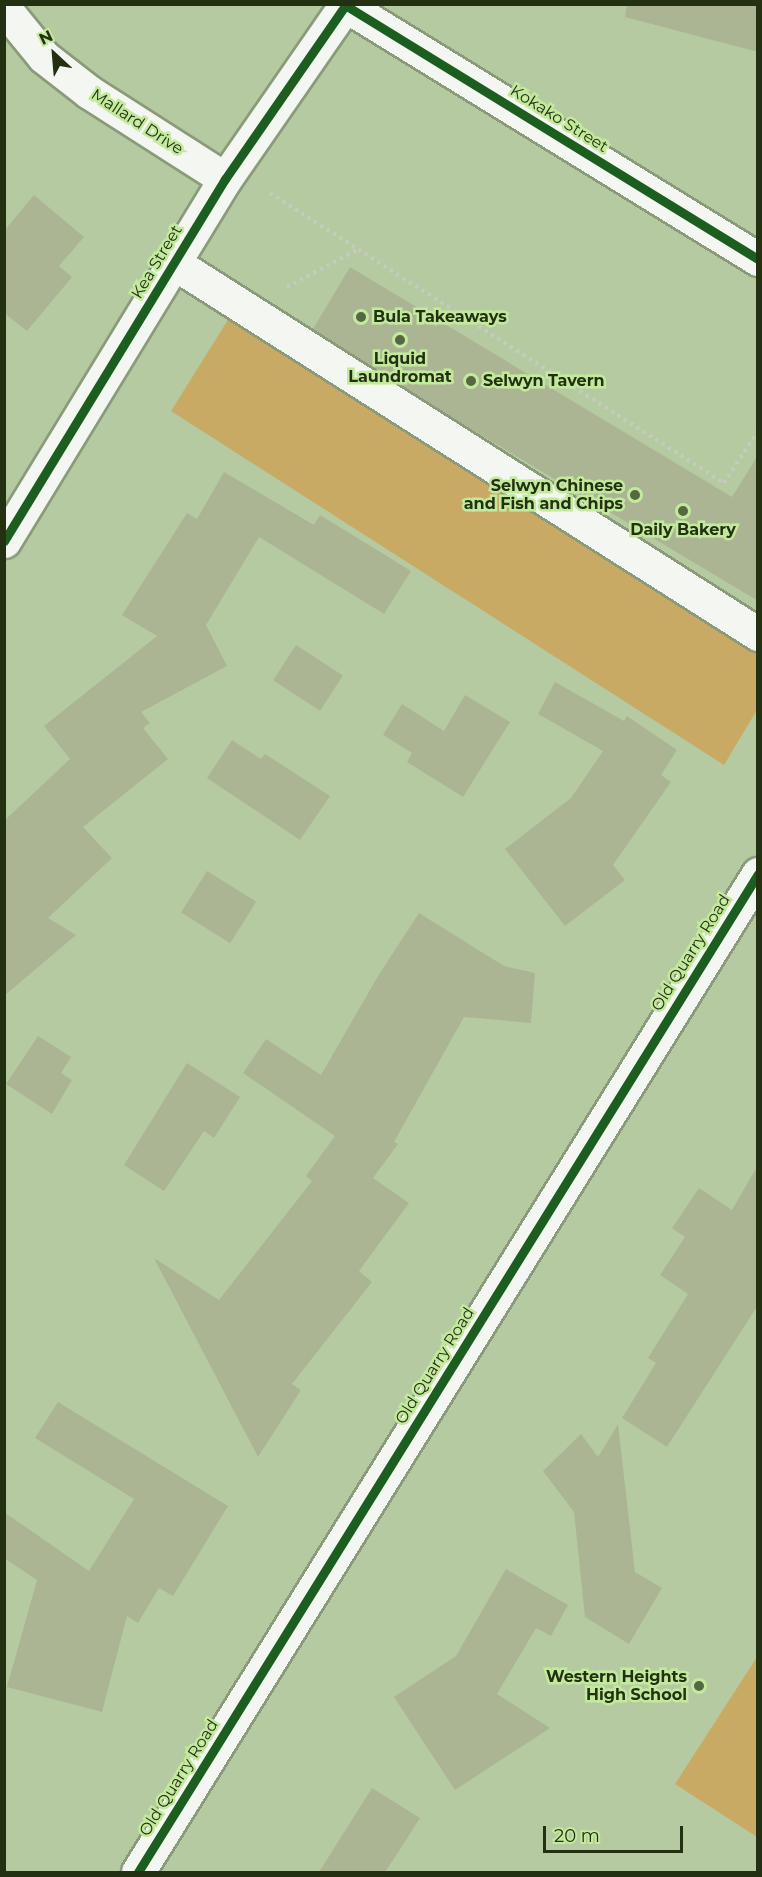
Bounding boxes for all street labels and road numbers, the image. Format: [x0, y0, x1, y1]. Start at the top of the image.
street label: Kokako Street [507, 81, 611, 157]
street label: Mallard Drive [87, 85, 187, 159]
street label: Kea Street [128, 222, 186, 302]
street label: Old Quarry Road [647, 891, 735, 1015]
street label: Old Quarry Road [391, 1304, 479, 1428]
street label: Old Quarry Road [135, 1716, 223, 1840]

